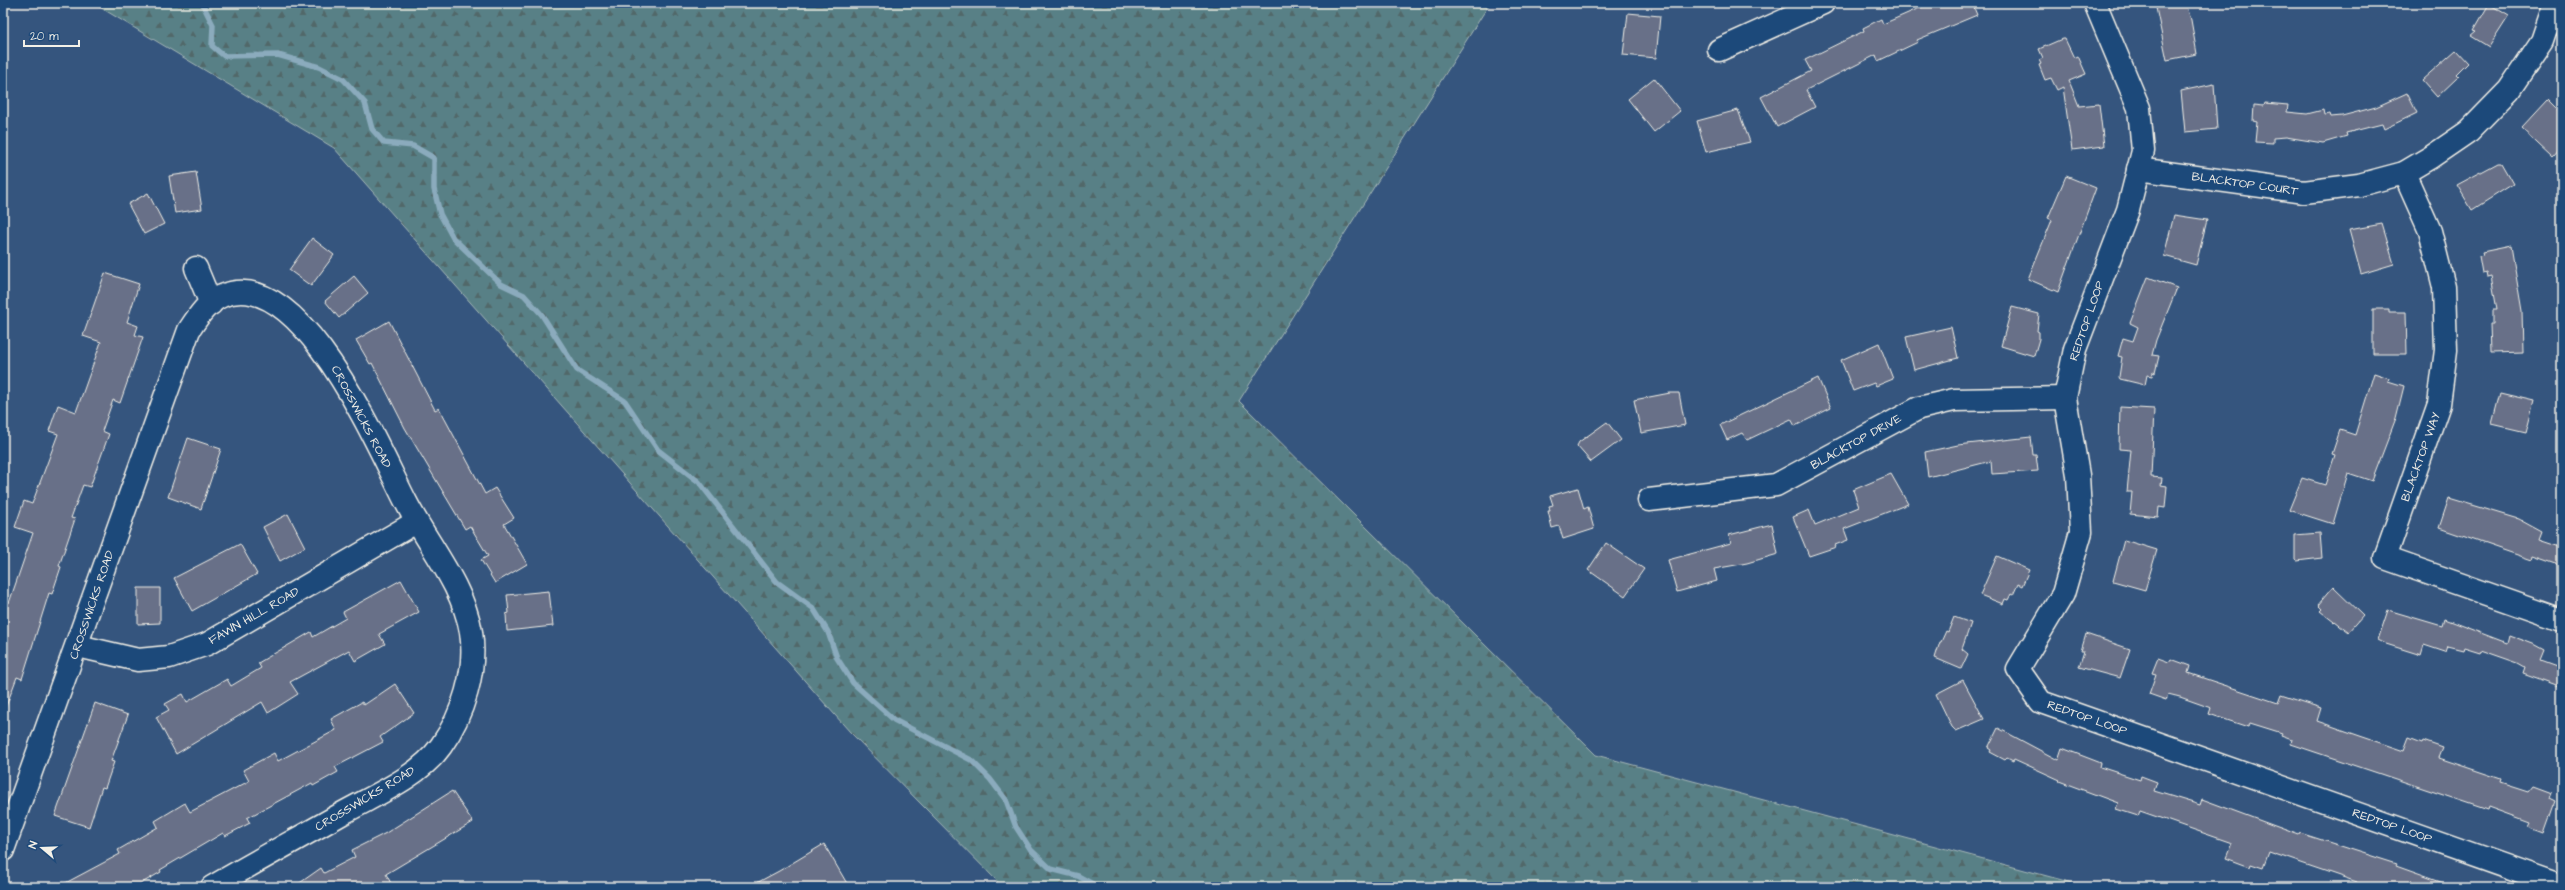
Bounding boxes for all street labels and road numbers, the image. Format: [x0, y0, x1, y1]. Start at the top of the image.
street label: BLACKTOP COURT [2191, 168, 2300, 200]
street label: REDTOP LOOP [2065, 278, 2109, 363]
street label: CROSSWICKS ROAD [327, 363, 395, 471]
street label: BLACKTOP DRIVE [1808, 410, 1904, 474]
street label: BLACKTOP WAY [2397, 410, 2445, 504]
street label: CROSSWICKS ROAD [65, 548, 119, 662]
street label: FAWN HILL ROAD [206, 583, 303, 649]
street label: REDTOP LOOP [2045, 696, 2130, 740]
street label: CROSSWICKS ROAD [312, 762, 418, 836]
street label: REDTOP LOOP [2350, 804, 2435, 848]

